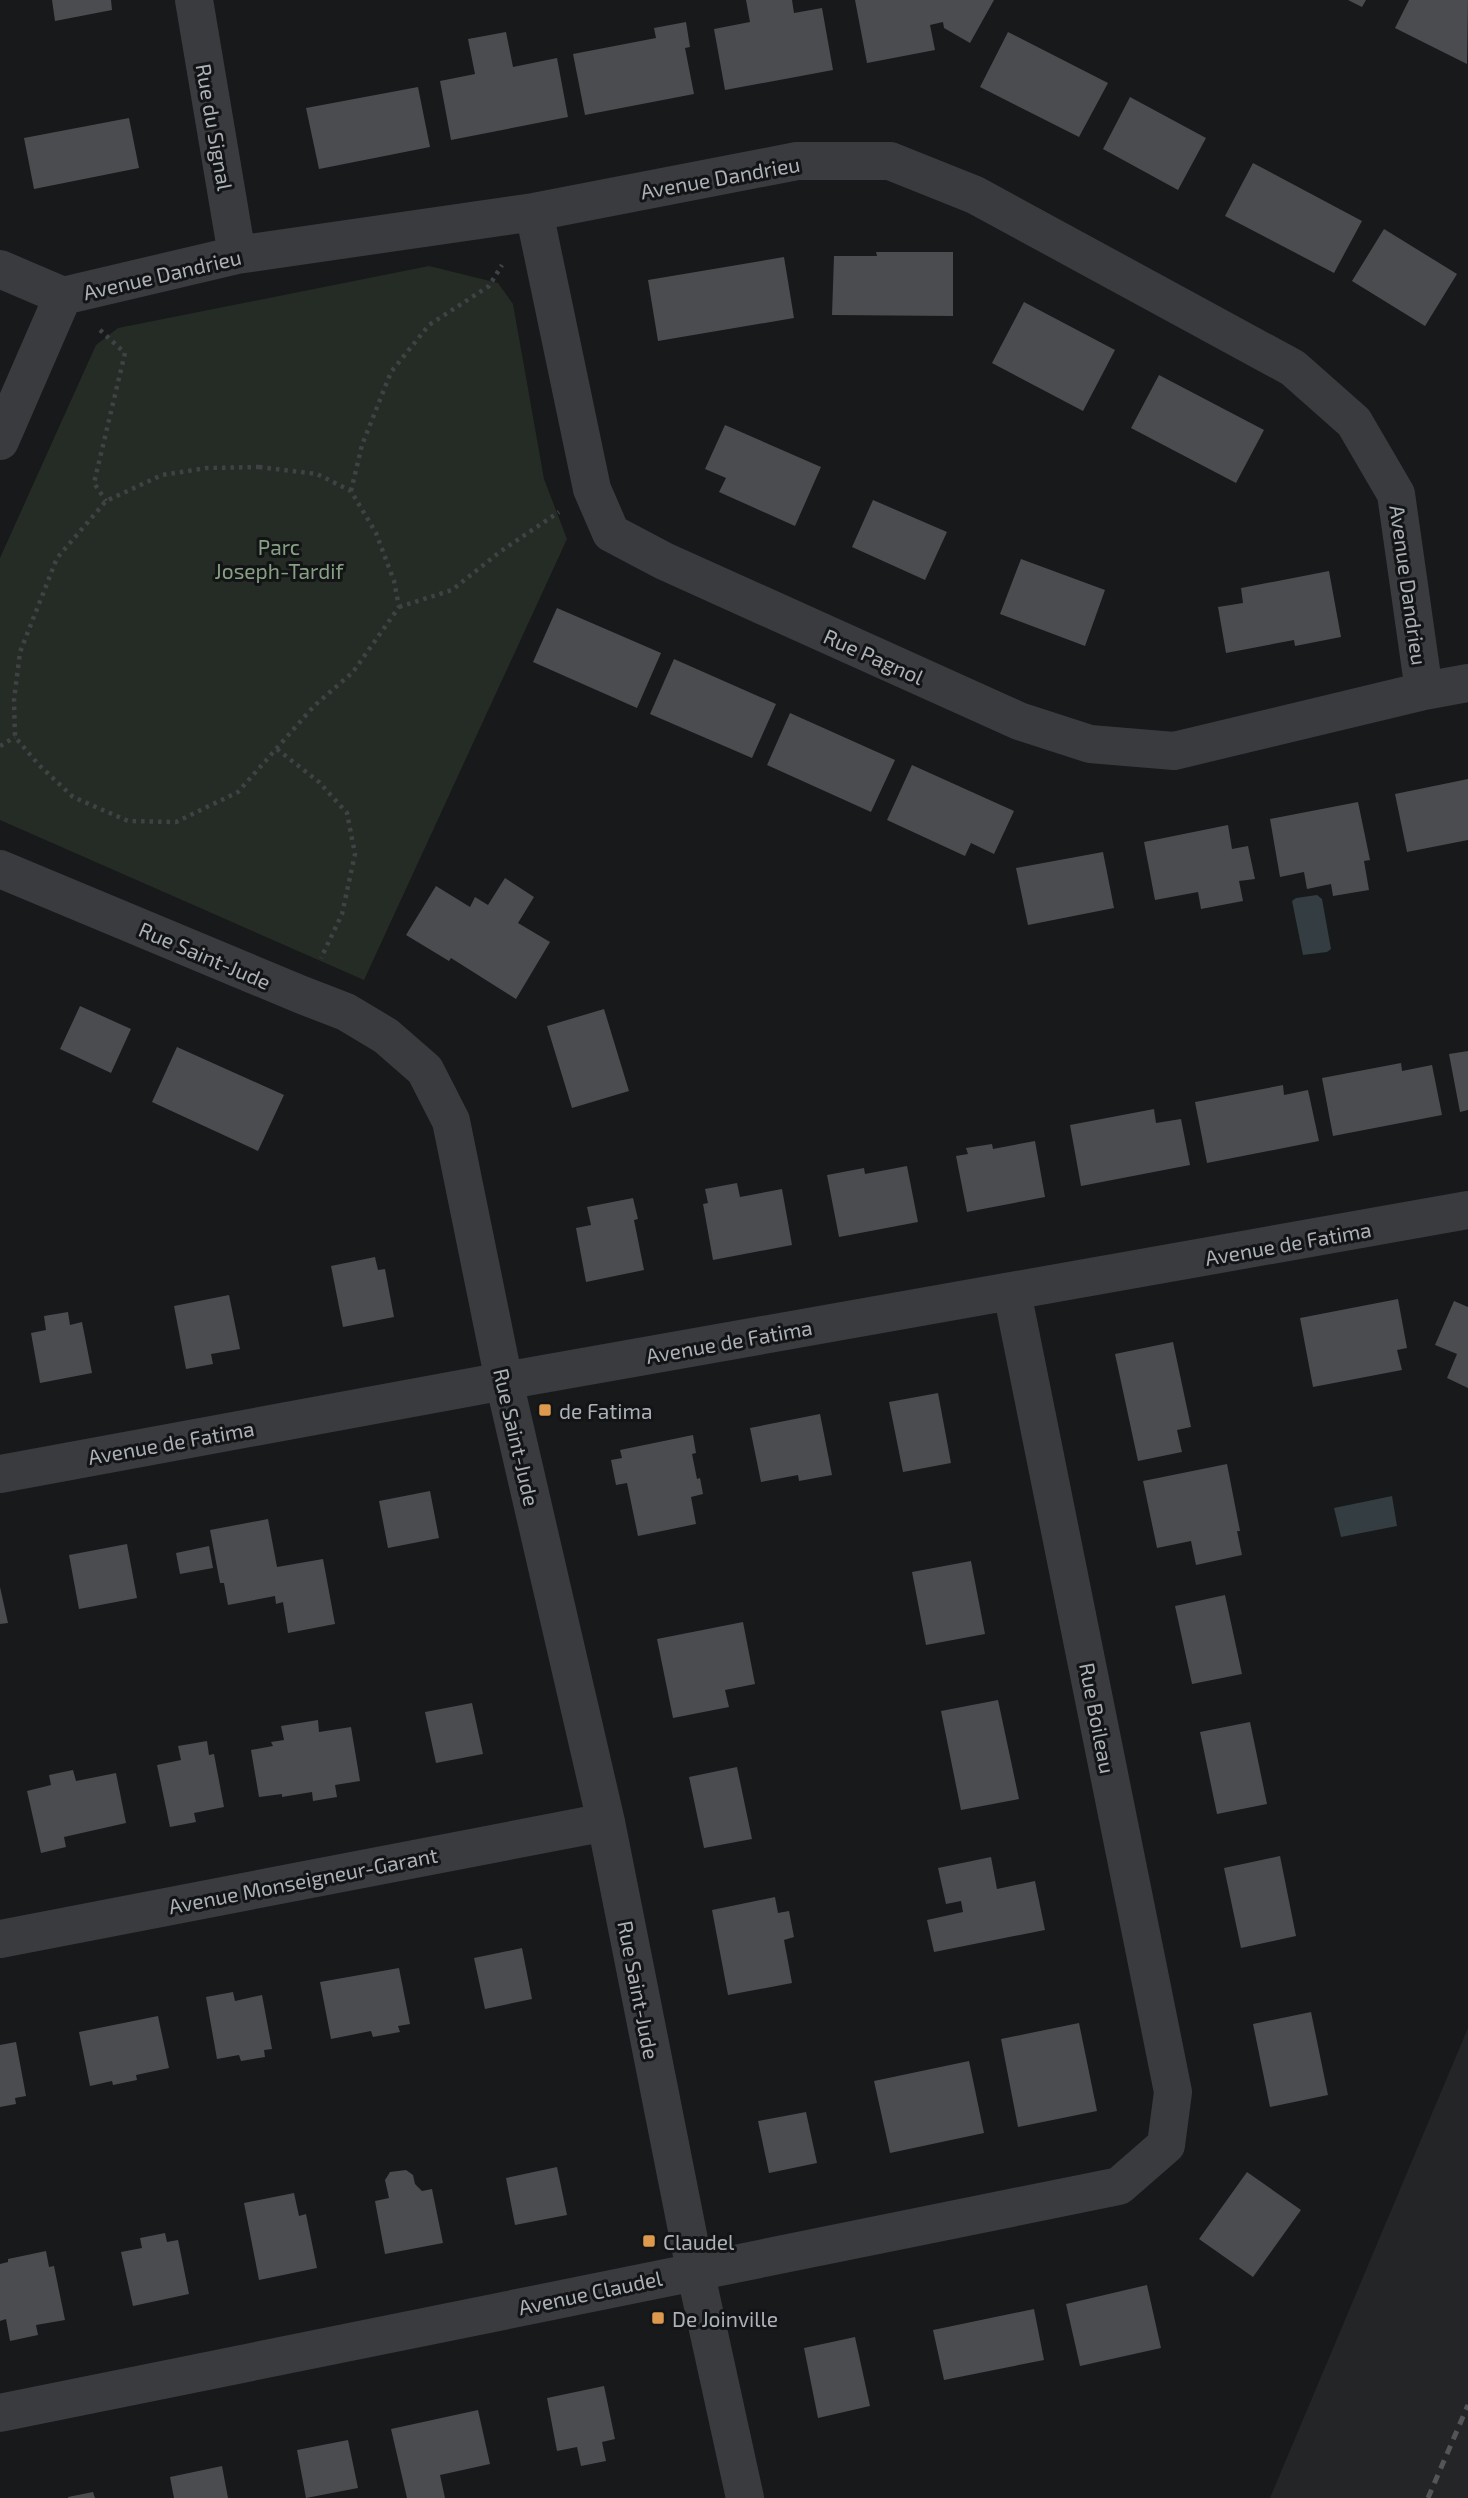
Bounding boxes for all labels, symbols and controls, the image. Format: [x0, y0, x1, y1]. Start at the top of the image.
street label: Rue du Signal [192, 62, 239, 193]
street label: Avenue Dandrieu [638, 151, 802, 203]
street label: Avenue Dandrieu [80, 244, 244, 304]
street label: Avenue Dandrieu [1385, 503, 1433, 667]
park label: Parc Joseph-Tardif [215, 534, 344, 583]
street label: Rue Pagnol [820, 623, 929, 689]
street label: Rue Saint-Jude [135, 916, 275, 994]
street label: Avenue de Fatima [1203, 1216, 1373, 1270]
street label: Avenue de Fatima [644, 1314, 814, 1368]
street label: Rue Saint-Jude [489, 1366, 545, 1508]
place label: de Fatima [559, 1398, 653, 1423]
marker: de Fatima [537, 1402, 553, 1418]
street label: Avenue de Fatima [86, 1415, 256, 1469]
street label: Rue Boileau [1075, 1661, 1121, 1775]
street label: Avenue Monseigneur-Garant [166, 1842, 440, 1918]
street label: Rue Saint-Jude [613, 1919, 665, 2061]
place label: Claudel [663, 2229, 735, 2254]
marker: Claudel [641, 2233, 657, 2249]
street label: Avenue Claudel [516, 2264, 665, 2319]
place label: De Joinville [672, 2306, 778, 2331]
marker: De Joinville [650, 2310, 666, 2326]

